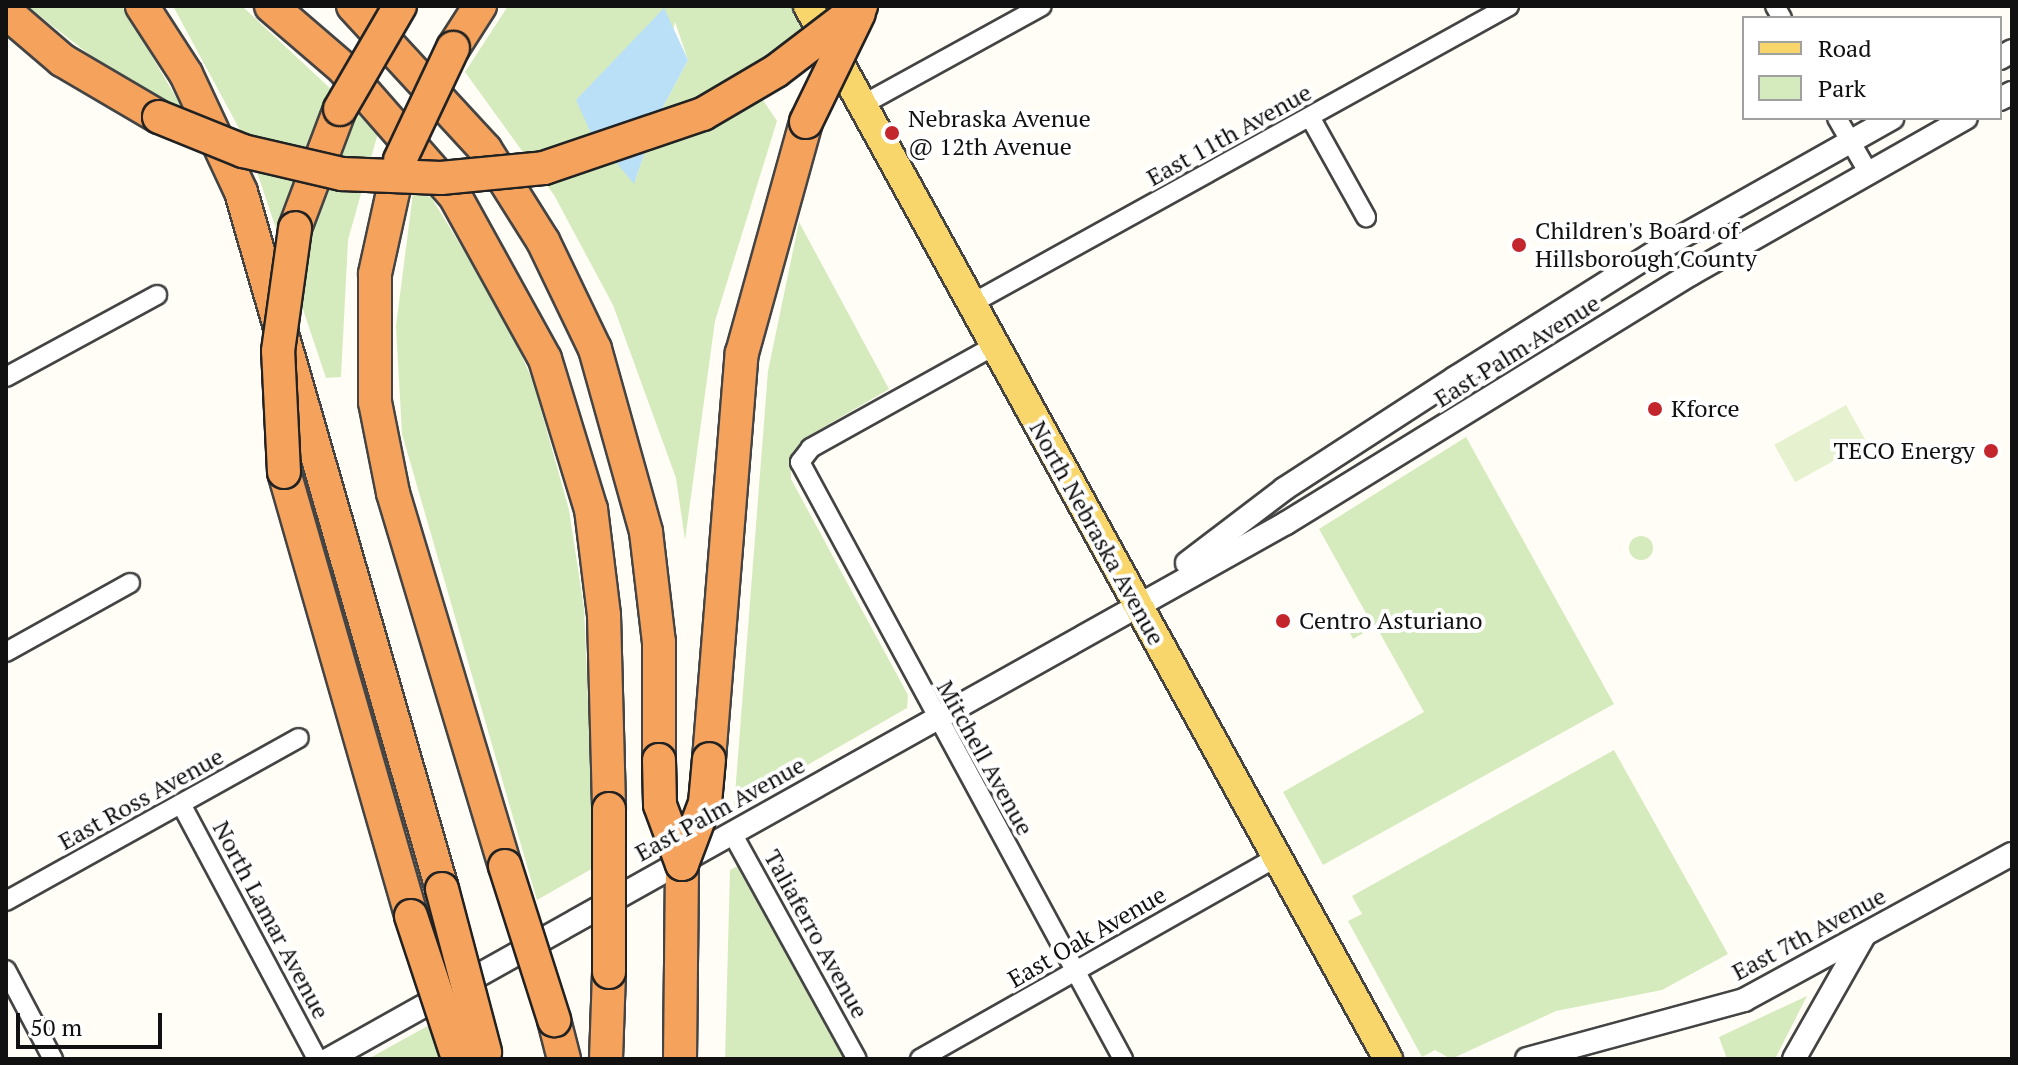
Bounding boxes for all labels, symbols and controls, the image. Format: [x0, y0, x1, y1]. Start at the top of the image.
legend [1742, 16, 2002, 120]
text: Road [1818, 32, 1872, 64]
text: Park [1818, 72, 1866, 104]
street label: East 11th Avenue [1141, 78, 1317, 192]
place label: Nebraska Avenue @ 12th Avenue [908, 105, 1091, 161]
marker: Nebraska Avenue @ 12th Avenue [883, 124, 901, 142]
place label: Children's Board of Hillsborough County [1535, 217, 1757, 273]
marker: Children's Board of Hillsborough County [1510, 236, 1528, 254]
street label: East Palm Avenue [1429, 288, 1605, 414]
place label: Kforce [1671, 395, 1740, 423]
marker: Kforce [1646, 400, 1664, 418]
street label: North Nebraska Avenue [1023, 416, 1171, 650]
place label: TECO Energy [1833, 437, 1975, 465]
marker: TECO Energy [1982, 442, 2000, 460]
place label: Centro Asturiano [1299, 607, 1483, 635]
marker: Centro Asturiano [1274, 612, 1292, 630]
street label: Mitchell Avenue [930, 675, 1040, 841]
street label: East Ross Avenue [53, 742, 229, 856]
street label: East Palm Avenue [630, 750, 810, 868]
street label: North Lamar Avenue [206, 816, 336, 1024]
street label: Taliaferro Avenue [758, 844, 874, 1024]
street label: East Oak Avenue [1003, 880, 1171, 994]
street label: East 7th Avenue [1727, 881, 1891, 987]
scale bar [20, 997, 166, 1047]
text: 50 m [30, 1011, 82, 1043]

